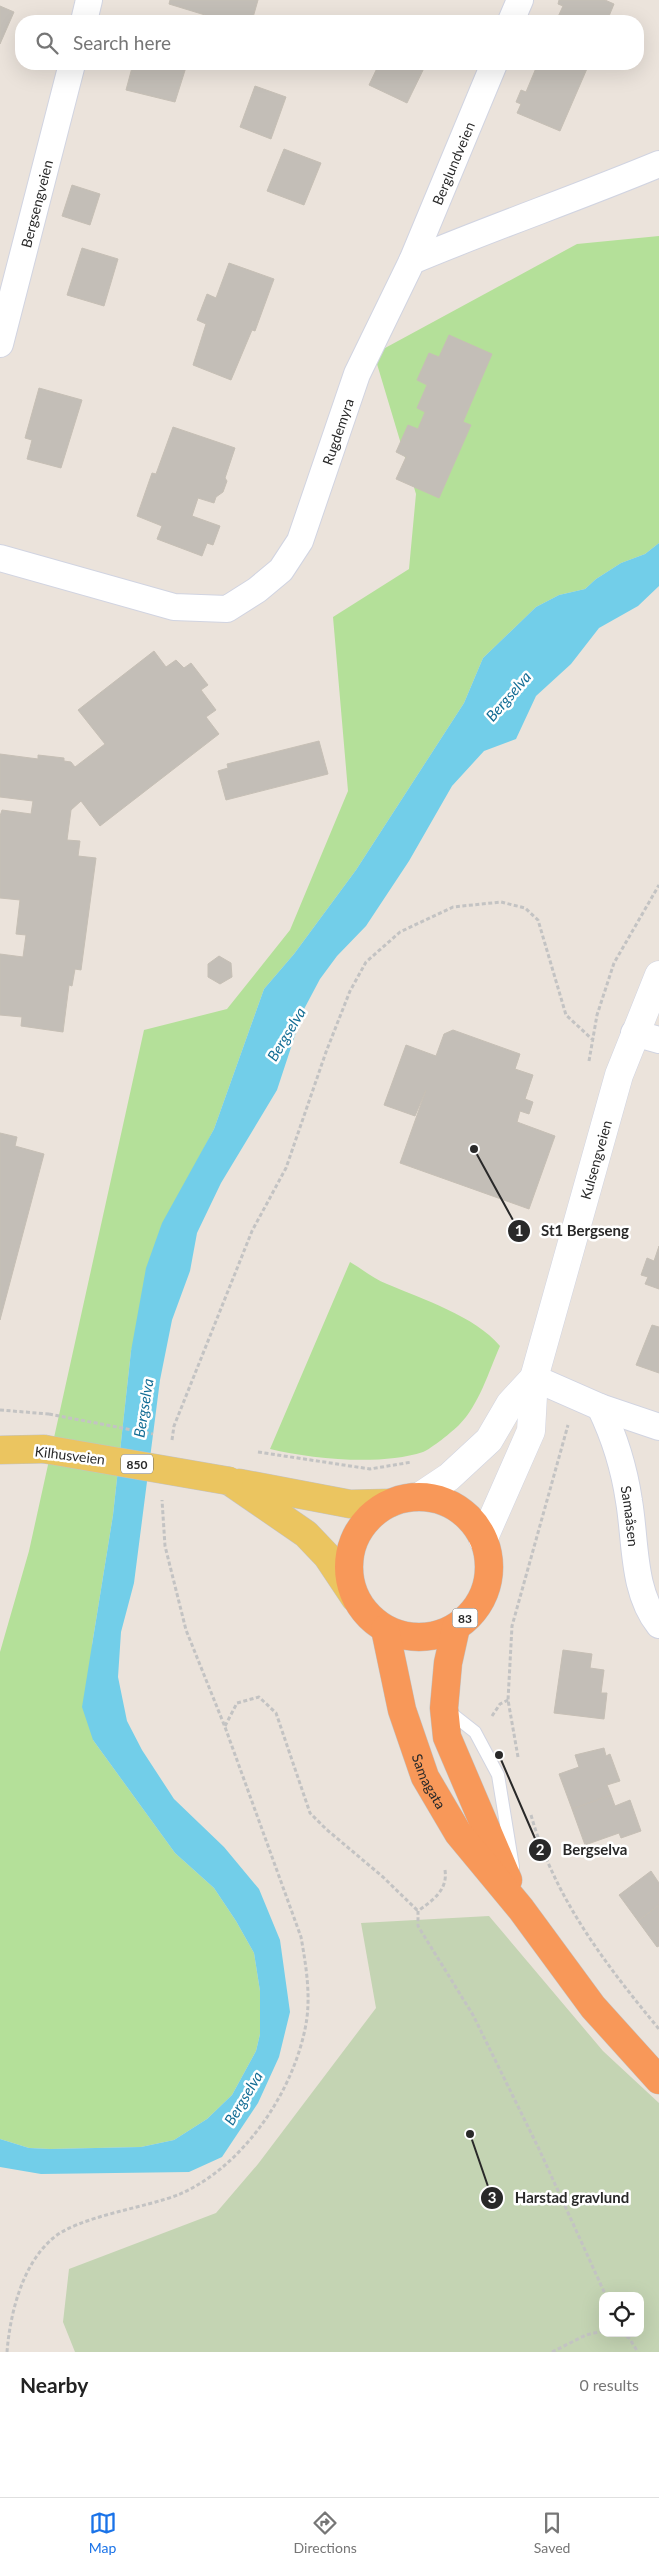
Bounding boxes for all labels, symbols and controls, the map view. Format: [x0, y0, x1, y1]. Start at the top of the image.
search box [15, 15, 644, 70]
icon: search [33, 29, 61, 57]
text: Search here [73, 31, 171, 54]
street label: Berglundveien [428, 119, 478, 207]
street label: Bergsengveien [17, 158, 56, 249]
street label: Rugdemyra [318, 396, 357, 467]
water label: Bergselva [482, 667, 535, 724]
water label: Bergselva [263, 1004, 309, 1064]
street label: Kulsengveien [576, 1118, 614, 1201]
callout: St1 Bergseng [506, 1216, 639, 1246]
text: 1 [515, 1221, 523, 1239]
text: St1 Bergseng [541, 1221, 629, 1239]
water label: Bergselva [129, 1377, 157, 1439]
street label: Kilhusveien [34, 1442, 106, 1468]
road number: 850 [121, 1455, 153, 1474]
street label: Samaåsen [618, 1484, 643, 1547]
road number: 83 [452, 1609, 478, 1628]
street label: Samagata [409, 1751, 450, 1811]
callout: Bergselva [528, 1835, 638, 1865]
text: 2 [536, 1840, 545, 1858]
text: Bergselva [563, 1840, 627, 1858]
water label: Bergselva [220, 2068, 266, 2128]
callout: Harstad gravlund [480, 2183, 639, 2213]
text: 3 [488, 2188, 496, 2206]
text: Harstad gravlund [515, 2188, 629, 2206]
map controls [599, 2292, 644, 2337]
button: locate [599, 2292, 644, 2337]
text: Nearby [20, 2372, 88, 2397]
text: 0 results [579, 2375, 639, 2394]
tab: Map [89, 2509, 117, 2556]
tab: Directions [294, 2509, 357, 2556]
tab: Saved [534, 2509, 570, 2556]

